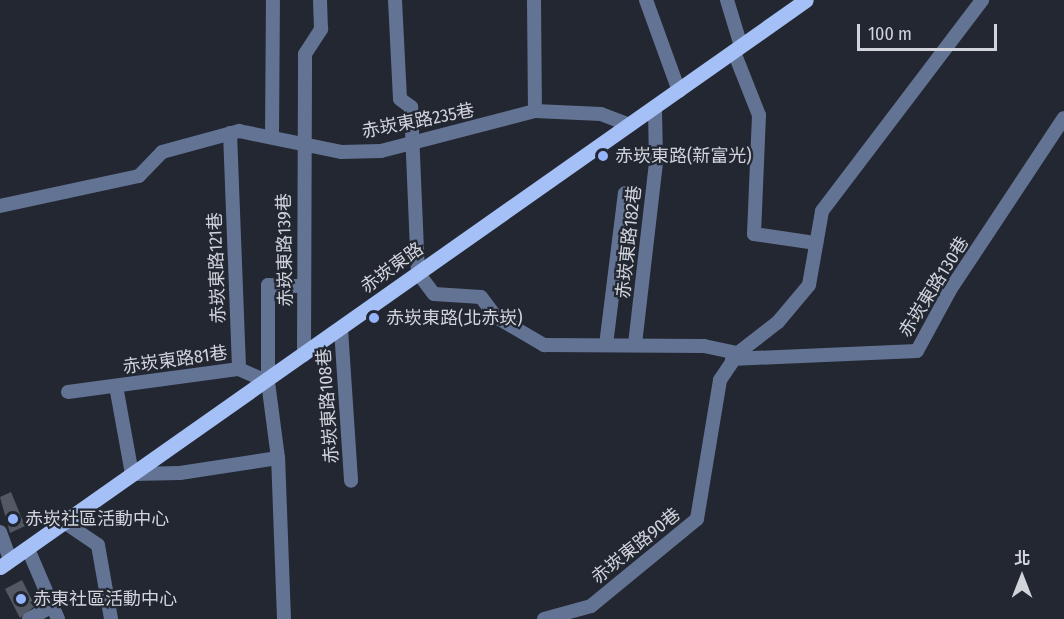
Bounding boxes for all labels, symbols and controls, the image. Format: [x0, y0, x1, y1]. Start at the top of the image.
scale bar [860, 12, 1000, 50]
text: 100 m [868, 23, 912, 45]
street label: 赤崁東路235巷 [360, 99, 476, 143]
place label: 赤崁東路(新富光) [615, 145, 752, 167]
marker: 赤崁東路(新富光) [596, 149, 610, 163]
street label: 赤崁東路182巷 [612, 184, 646, 300]
street label: 赤崁東路139巷 [273, 193, 297, 307]
street label: 赤崁東路121巷 [204, 212, 230, 324]
street label: 赤崁東路130巷 [894, 233, 974, 341]
street label: 赤崁東路 [357, 238, 427, 298]
place label: 赤崁東路(北赤崁) [386, 307, 523, 329]
marker: 赤崁東路(北赤崁) [367, 311, 381, 325]
street label: 赤崁東路81巷 [121, 342, 229, 378]
street label: 赤崁東路108巷 [313, 348, 343, 464]
street label: 赤崁東路90巷 [587, 504, 685, 588]
place label: 赤崁社區活動中心 [25, 508, 169, 530]
marker: 赤崁社區活動中心 [6, 512, 20, 526]
north arrow [992, 547, 1052, 607]
text: 北 [1014, 549, 1030, 568]
place label: 赤東社區活動中心 [33, 588, 177, 610]
marker: 赤東社區活動中心 [14, 592, 28, 606]

